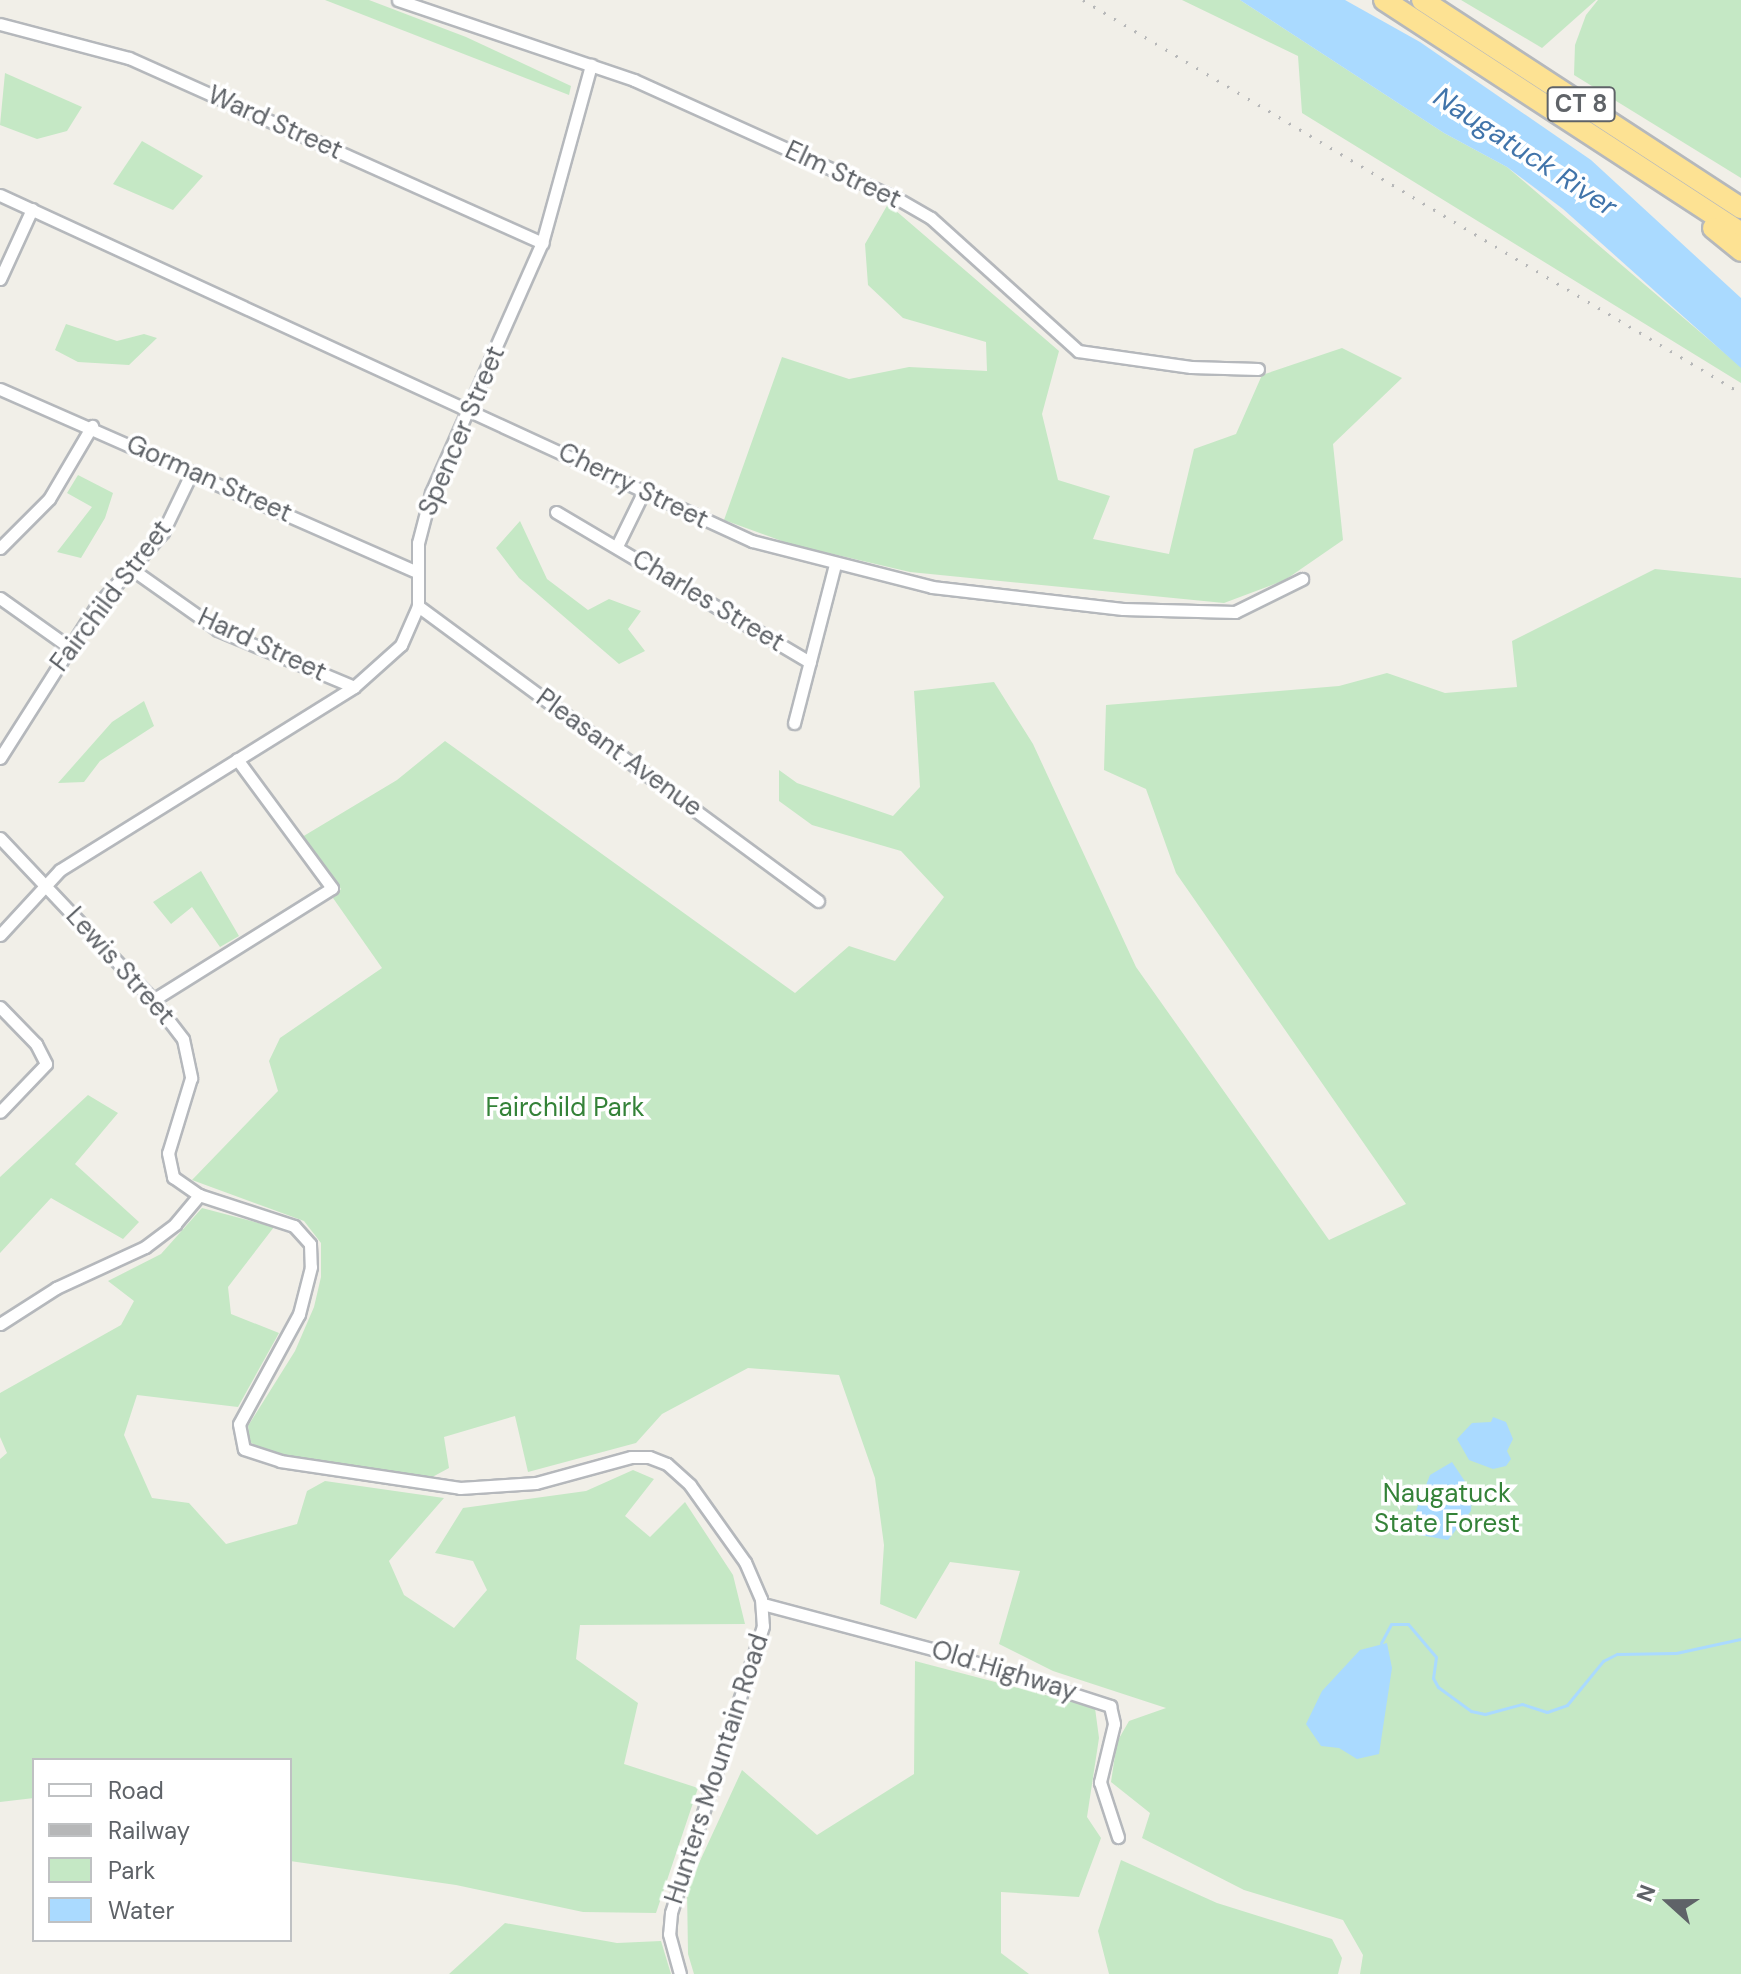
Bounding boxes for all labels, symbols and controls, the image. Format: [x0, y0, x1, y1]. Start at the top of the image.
street label: Ward Street [203, 79, 347, 167]
water label: Naugatuck River [1427, 80, 1623, 224]
road number: CT 8 [1545, 84, 1617, 124]
street label: Elm Street [780, 135, 906, 215]
street label: Spencer Street [412, 342, 512, 520]
street label: Gorman Street [122, 429, 296, 529]
street label: Cherry Street [553, 436, 713, 536]
street label: Fairchild Street [44, 514, 178, 678]
street label: Charles Street [626, 543, 790, 659]
street label: Hard Street [193, 602, 331, 688]
street label: Pleasant Avenue [530, 682, 708, 824]
street label: Lewis Street [59, 901, 181, 1031]
park label: Fairchild Park [486, 1092, 644, 1124]
park label: Naugatuck State Forest [1374, 1478, 1520, 1540]
street label: Hunters Mountain Road [659, 1630, 775, 1908]
street label: Old Highway [928, 1634, 1080, 1708]
legend [32, 1758, 292, 1942]
text: Road [108, 1775, 164, 1806]
text: Railway [108, 1815, 190, 1846]
text: Park [108, 1855, 155, 1886]
north arrow [1629, 1862, 1709, 1942]
text: N [1630, 1881, 1663, 1906]
text: Water [108, 1895, 174, 1926]

